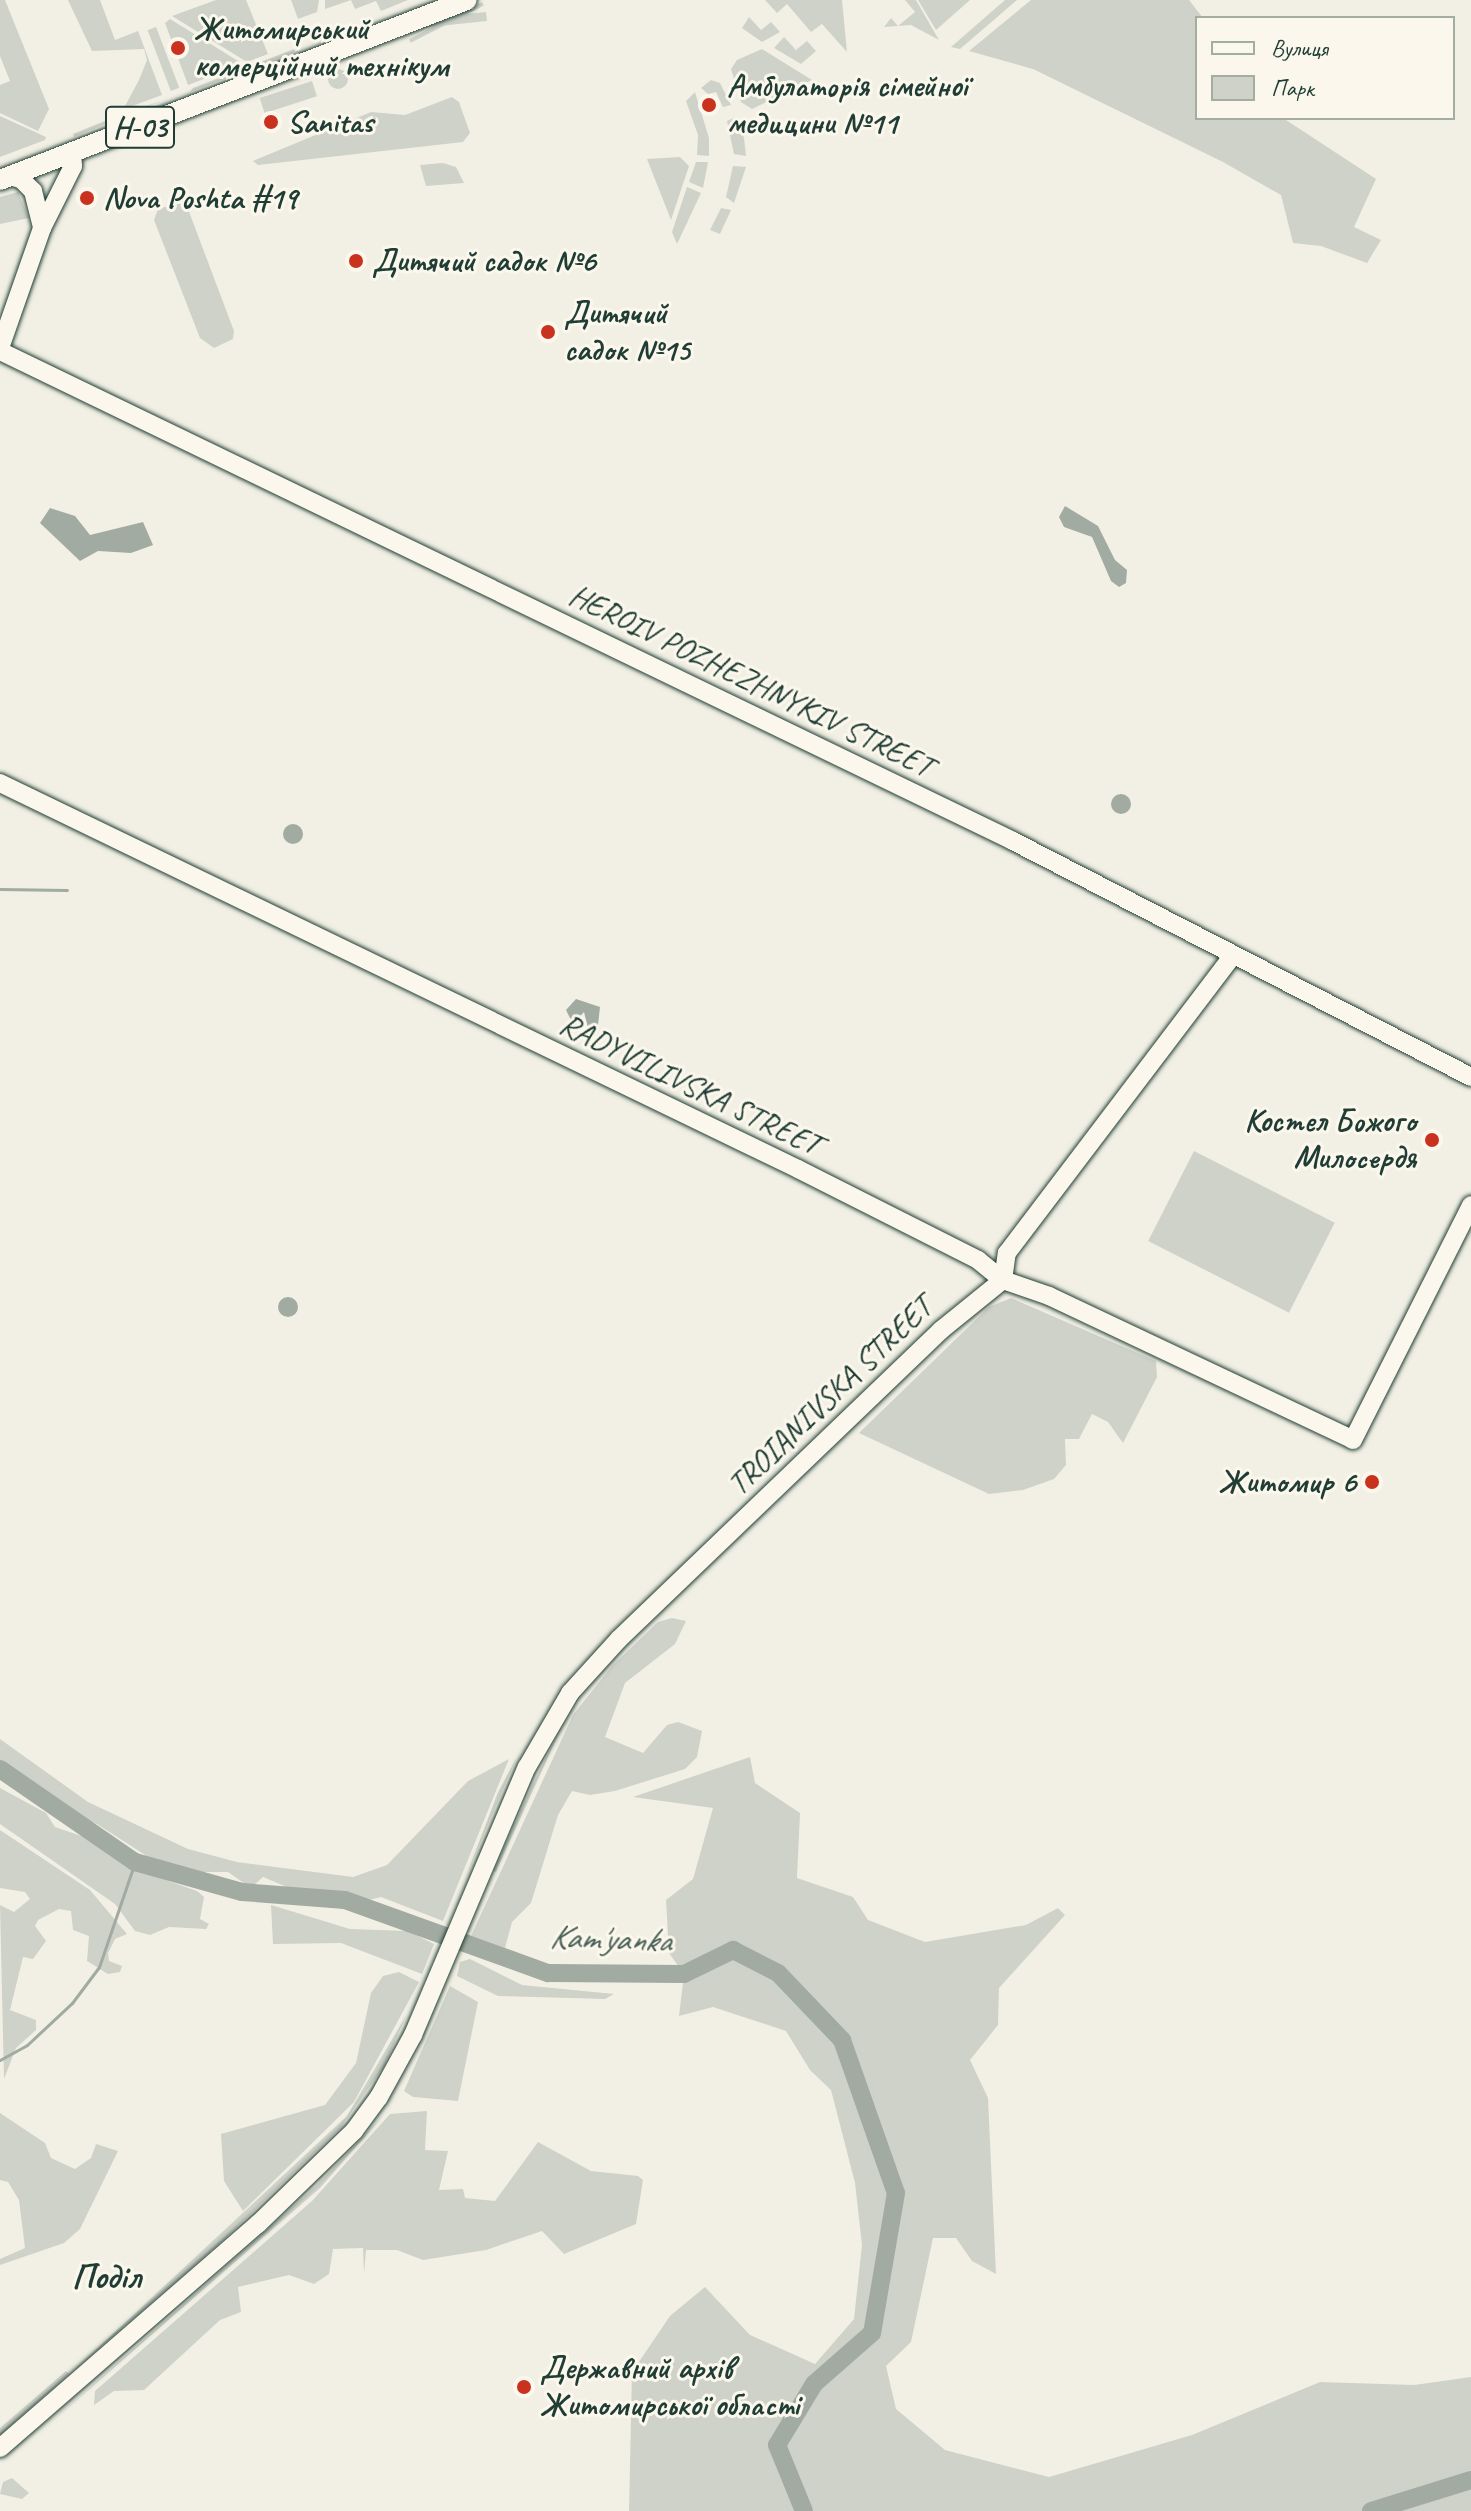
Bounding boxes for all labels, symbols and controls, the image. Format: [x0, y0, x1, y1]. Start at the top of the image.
place label: Житомирський комерційний технікум [194, 11, 449, 86]
legend [1195, 16, 1455, 120]
text: Вулиця [1271, 33, 1328, 63]
marker: Житомирський комерційний технікум [169, 39, 187, 57]
place label: Амбулаторія сімейної медицини №11 [727, 68, 967, 143]
text: Парк [1271, 73, 1314, 103]
marker: Амбулаторія сімейної медицини №11 [698, 94, 720, 116]
road number: Н-03 [104, 101, 176, 153]
place label: Sanitas [287, 103, 373, 141]
marker: Sanitas [262, 113, 280, 131]
place label: Nova Poshta #19 [103, 179, 295, 217]
marker: Nova Poshta #19 [78, 189, 96, 207]
place label: Дитячий садок №6 [372, 242, 595, 280]
marker: Дитячий садок №6 [347, 252, 365, 270]
place label: Дитячий садок №15 [564, 295, 690, 370]
marker: Дитячий садок №15 [539, 323, 557, 341]
street label: HEROIV POZHEZHNYKIV STREET [563, 576, 939, 786]
street label: RADYVILIVSKA STREET [553, 1005, 827, 1165]
place label: Костел Божого Милосердя [1245, 1103, 1416, 1178]
marker: Костел Божого Милосердя [1423, 1131, 1441, 1149]
street label: TROIANIVSKA STREET [719, 1288, 941, 1504]
place label: Житомир 6 [1219, 1463, 1356, 1501]
marker: Житомир 6 [1363, 1473, 1381, 1491]
water label: Kam'yanka [549, 1916, 671, 1960]
district label: Поділ [72, 2255, 140, 2299]
place label: Державний архів Житомирської області [540, 2350, 799, 2425]
marker: Державний архів Житомирської області [515, 2378, 533, 2396]

